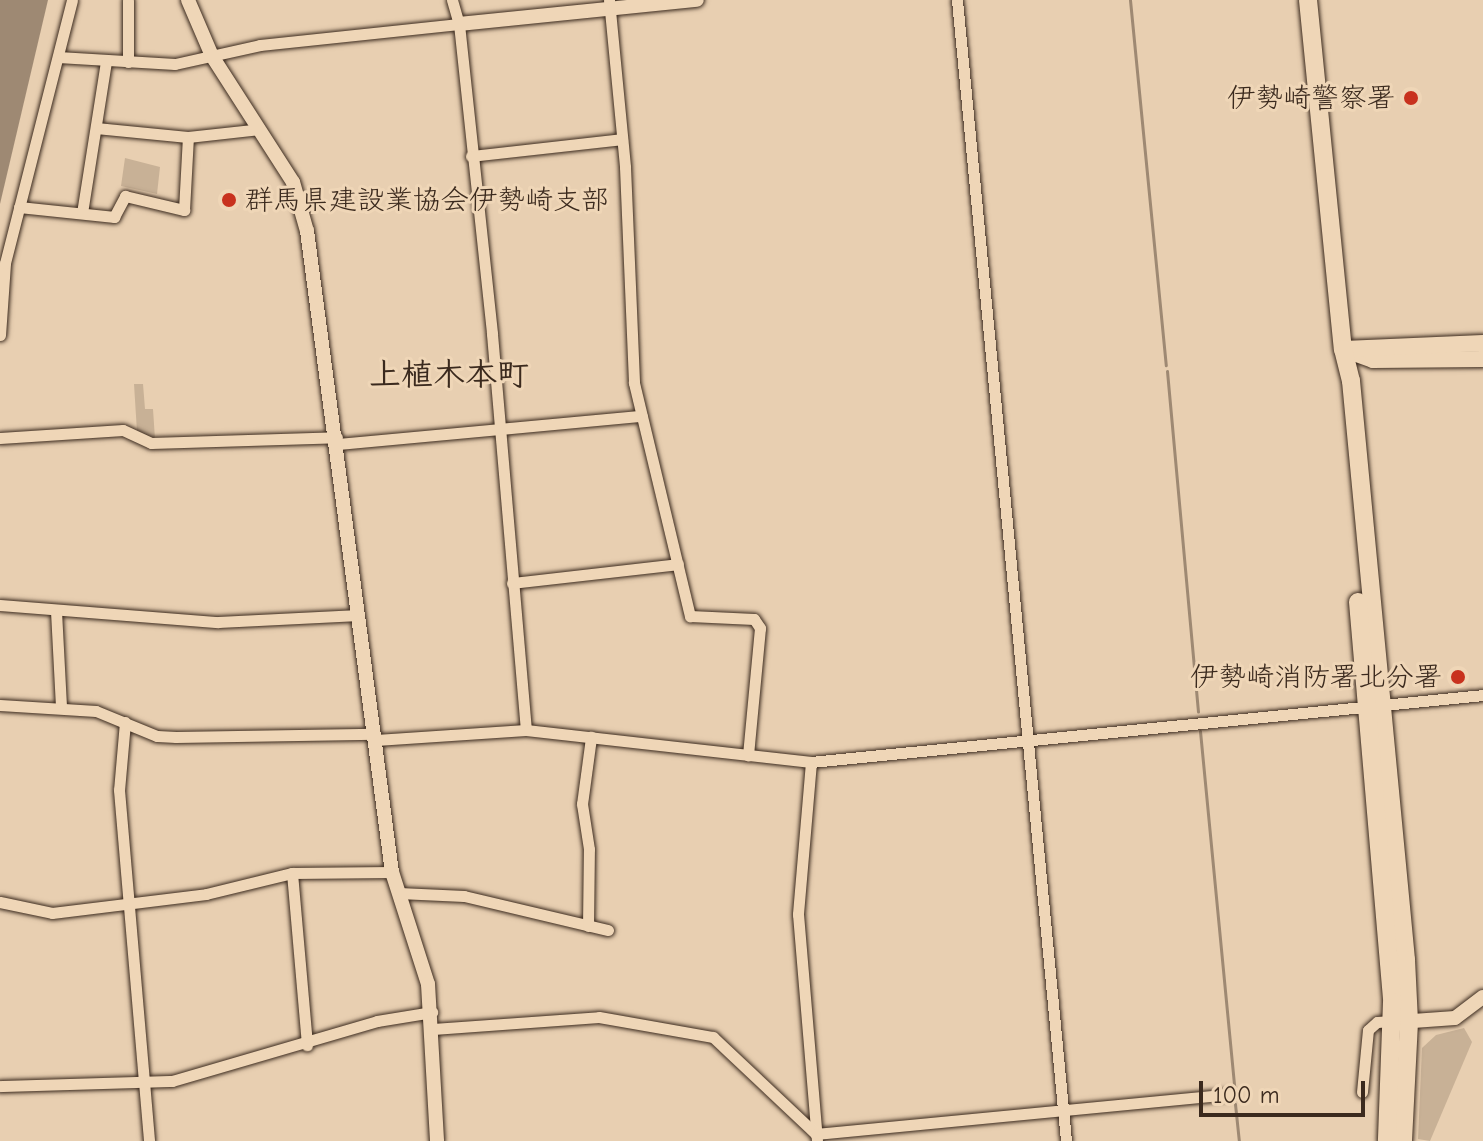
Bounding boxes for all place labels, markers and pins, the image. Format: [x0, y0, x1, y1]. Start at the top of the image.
place label: 伊勢崎警察署 [1227, 81, 1395, 115]
marker: 伊勢崎警察署 [1402, 89, 1420, 107]
place label: 群馬県建設業協会伊勢崎支部 [245, 183, 609, 217]
marker: 群馬県建設業協会伊勢崎支部 [220, 191, 238, 209]
place label: 伊勢崎消防署北分署 [1190, 660, 1442, 694]
marker: 伊勢崎消防署北分署 [1449, 668, 1467, 686]

